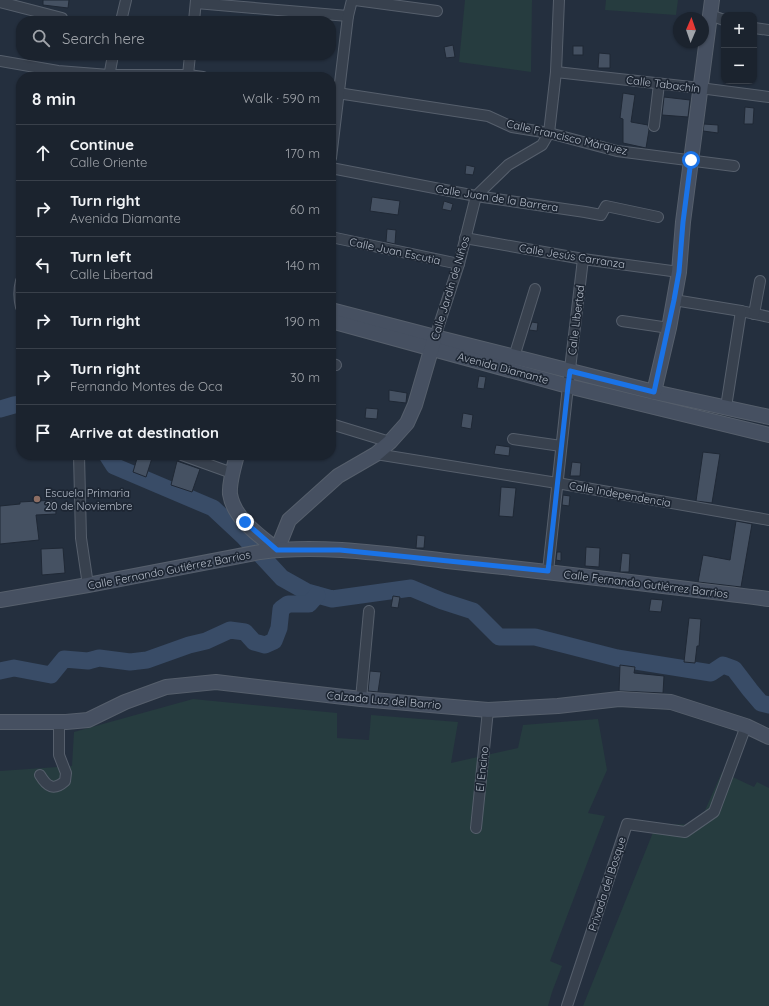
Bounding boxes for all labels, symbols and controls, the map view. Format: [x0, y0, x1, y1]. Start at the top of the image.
north arrow [673, 12, 709, 48]
map controls [721, 12, 757, 84]
button: + [721, 12, 757, 48]
search box [16, 16, 336, 60]
icon: search [30, 27, 52, 49]
text: Search here [62, 29, 145, 48]
button: − [721, 48, 757, 84]
street label: Calle Tabachín [625, 73, 701, 95]
text: 8 min [32, 88, 76, 109]
text: Walk · 590 m [243, 90, 320, 106]
street label: Calle Francisco Márquez [505, 116, 629, 158]
text: Continue [70, 135, 134, 154]
icon: ahead [32, 142, 54, 164]
text: 170 m [285, 145, 320, 161]
route start [682, 151, 700, 169]
text: Calle Oriente [70, 154, 147, 170]
street label: Calle Juan de la Barrera [435, 181, 559, 215]
text: Turn right [70, 191, 141, 210]
icon: right [32, 198, 54, 220]
text: 60 m [290, 201, 320, 217]
text: Avenida Diamante [70, 210, 181, 226]
street label: Calle Jardín de Niños [428, 234, 472, 342]
street label: Calle Juan Escutia [348, 235, 442, 267]
street label: Calle Jesús Carranza [518, 241, 626, 271]
text: Turn left [70, 247, 132, 266]
icon: left [32, 254, 54, 276]
text: 140 m [285, 257, 320, 273]
text: Calle Libertad [70, 266, 153, 282]
street label: Calle Libertad [565, 284, 587, 356]
icon: right [32, 310, 54, 332]
text: Turn right [70, 311, 141, 330]
text: 190 m [285, 313, 320, 329]
street label: Avenida Diamante [456, 349, 550, 387]
text: Turn right [70, 359, 141, 378]
icon: right [32, 366, 54, 388]
text: 30 m [290, 369, 320, 385]
text: Fernando Montes de Oca [70, 378, 223, 394]
icon: arrive [32, 422, 54, 444]
text: Arrive at destination [70, 423, 219, 442]
street label: Calle Independencia [568, 478, 672, 510]
place label: Escuela Primaria 20 de Noviembre [45, 486, 132, 513]
marker: Escuela Primaria 20 de Noviembre [32, 494, 42, 504]
route end [236, 513, 254, 531]
street label: Calle Fernando Gutiérrez Barrios [86, 547, 252, 593]
street label: Calle Fernando Gutiérrez Barrios [563, 567, 729, 601]
street label: Calzada Luz del Barrio [326, 688, 442, 712]
street label: El Encino [473, 745, 491, 792]
street label: Privada del Bosque [585, 835, 629, 933]

